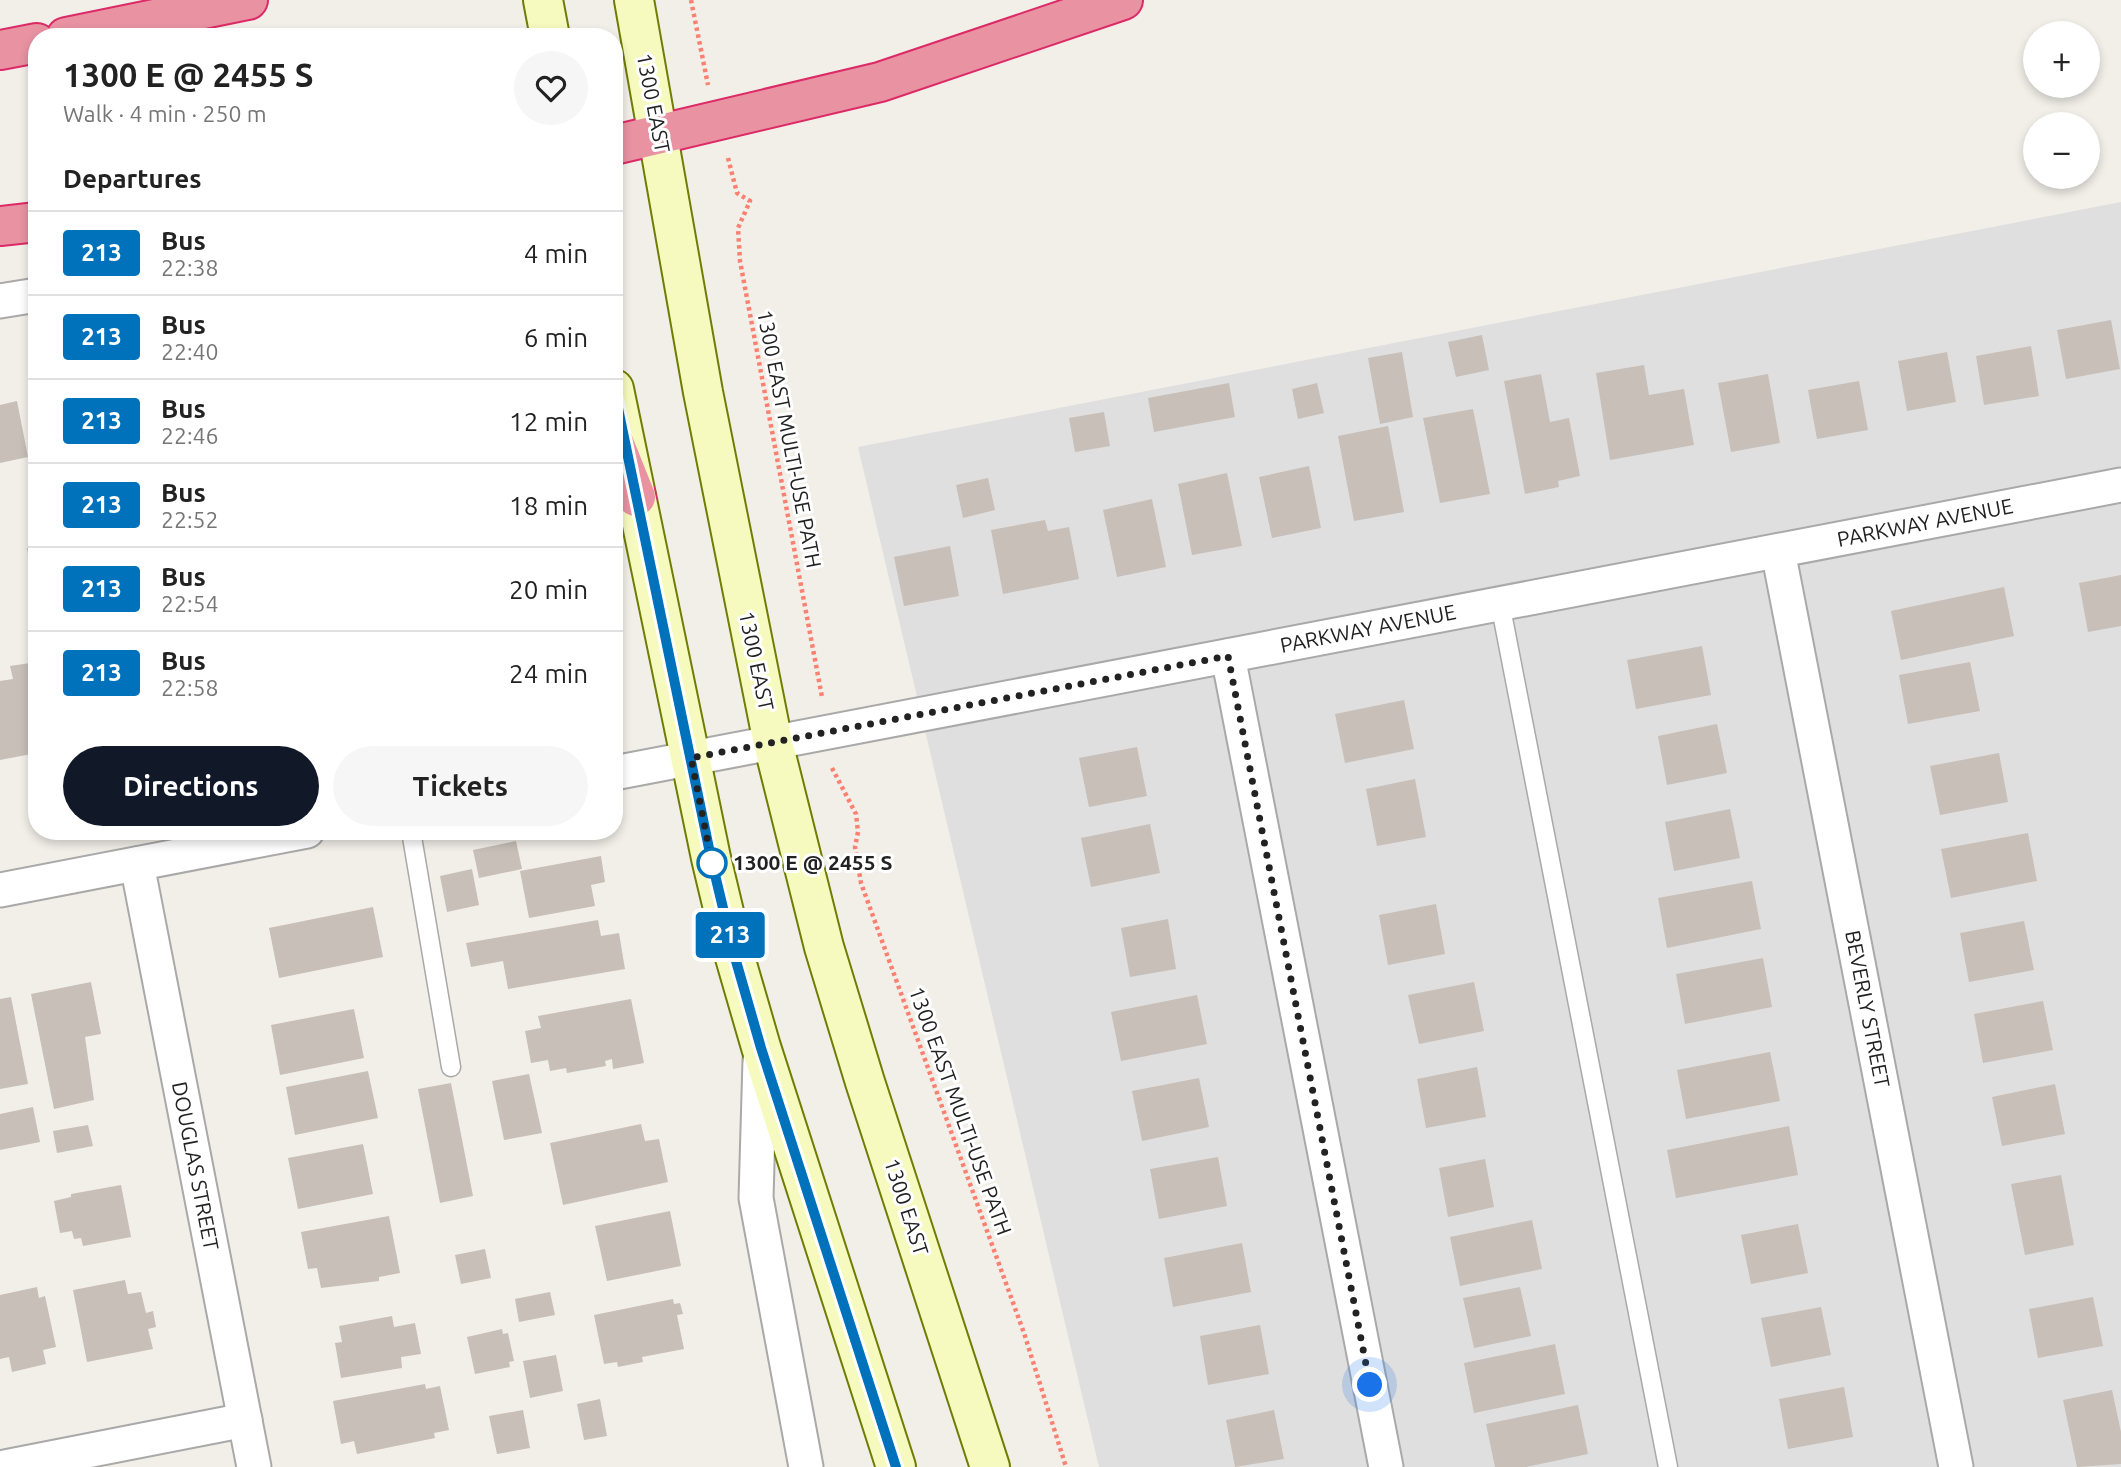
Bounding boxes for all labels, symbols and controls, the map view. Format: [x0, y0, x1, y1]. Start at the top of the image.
map controls [2023, 21, 2100, 189]
button: + [2023, 21, 2100, 98]
button: heart [514, 51, 588, 125]
street label: 1300 EAST [633, 51, 675, 155]
text: 1300 E @ 2455 S [63, 56, 313, 93]
text: Walk · 4 min · 250 m [63, 101, 267, 126]
button: − [2023, 112, 2100, 189]
text: Departures [63, 164, 201, 193]
text: Bus [161, 226, 206, 255]
text: 213 [81, 239, 122, 266]
text: 4 min [524, 239, 588, 268]
text: 22:38 [161, 255, 219, 280]
street label: 1300 EAST MULTI-USE PATH [753, 308, 827, 570]
text: Bus [161, 310, 206, 339]
text: 213 [81, 323, 122, 350]
text: 6 min [524, 323, 588, 352]
text: 22:40 [161, 339, 219, 364]
text: Bus [161, 394, 206, 423]
text: 213 [81, 407, 122, 434]
text: 12 min [509, 407, 588, 436]
text: 22:46 [161, 423, 219, 448]
text: Bus [161, 478, 206, 507]
text: 213 [81, 491, 122, 518]
text: 18 min [509, 491, 588, 520]
street label: PARKWAY AVENUE [1835, 493, 2015, 551]
text: 22:52 [161, 507, 219, 532]
text: Bus [161, 562, 206, 591]
text: 213 [81, 575, 122, 602]
text: 20 min [509, 575, 588, 604]
text: 22:54 [161, 591, 219, 616]
street label: PARKWAY AVENUE [1278, 599, 1458, 657]
street label: 1300 EAST [735, 609, 779, 713]
text: Bus [161, 646, 206, 675]
text: 213 [81, 659, 122, 686]
text: 24 min [509, 659, 588, 688]
text: 22:58 [161, 675, 219, 700]
button: Directions [63, 746, 319, 826]
button: Tickets [333, 746, 588, 826]
marker: 1300 E @ 2455 S [697, 848, 727, 878]
place label: 1300 E @ 2455 S [733, 850, 892, 874]
line badge: 213 [690, 912, 770, 958]
text: 213 [710, 921, 750, 948]
street label: BEVERLY STREET [1841, 928, 1895, 1090]
street label: 1300 EAST MULTI-USE PATH [903, 983, 1017, 1239]
street label: DOUGLAS STREET [168, 1079, 224, 1253]
street label: 1300 EAST [878, 1155, 934, 1259]
your location [1352, 1367, 1387, 1402]

